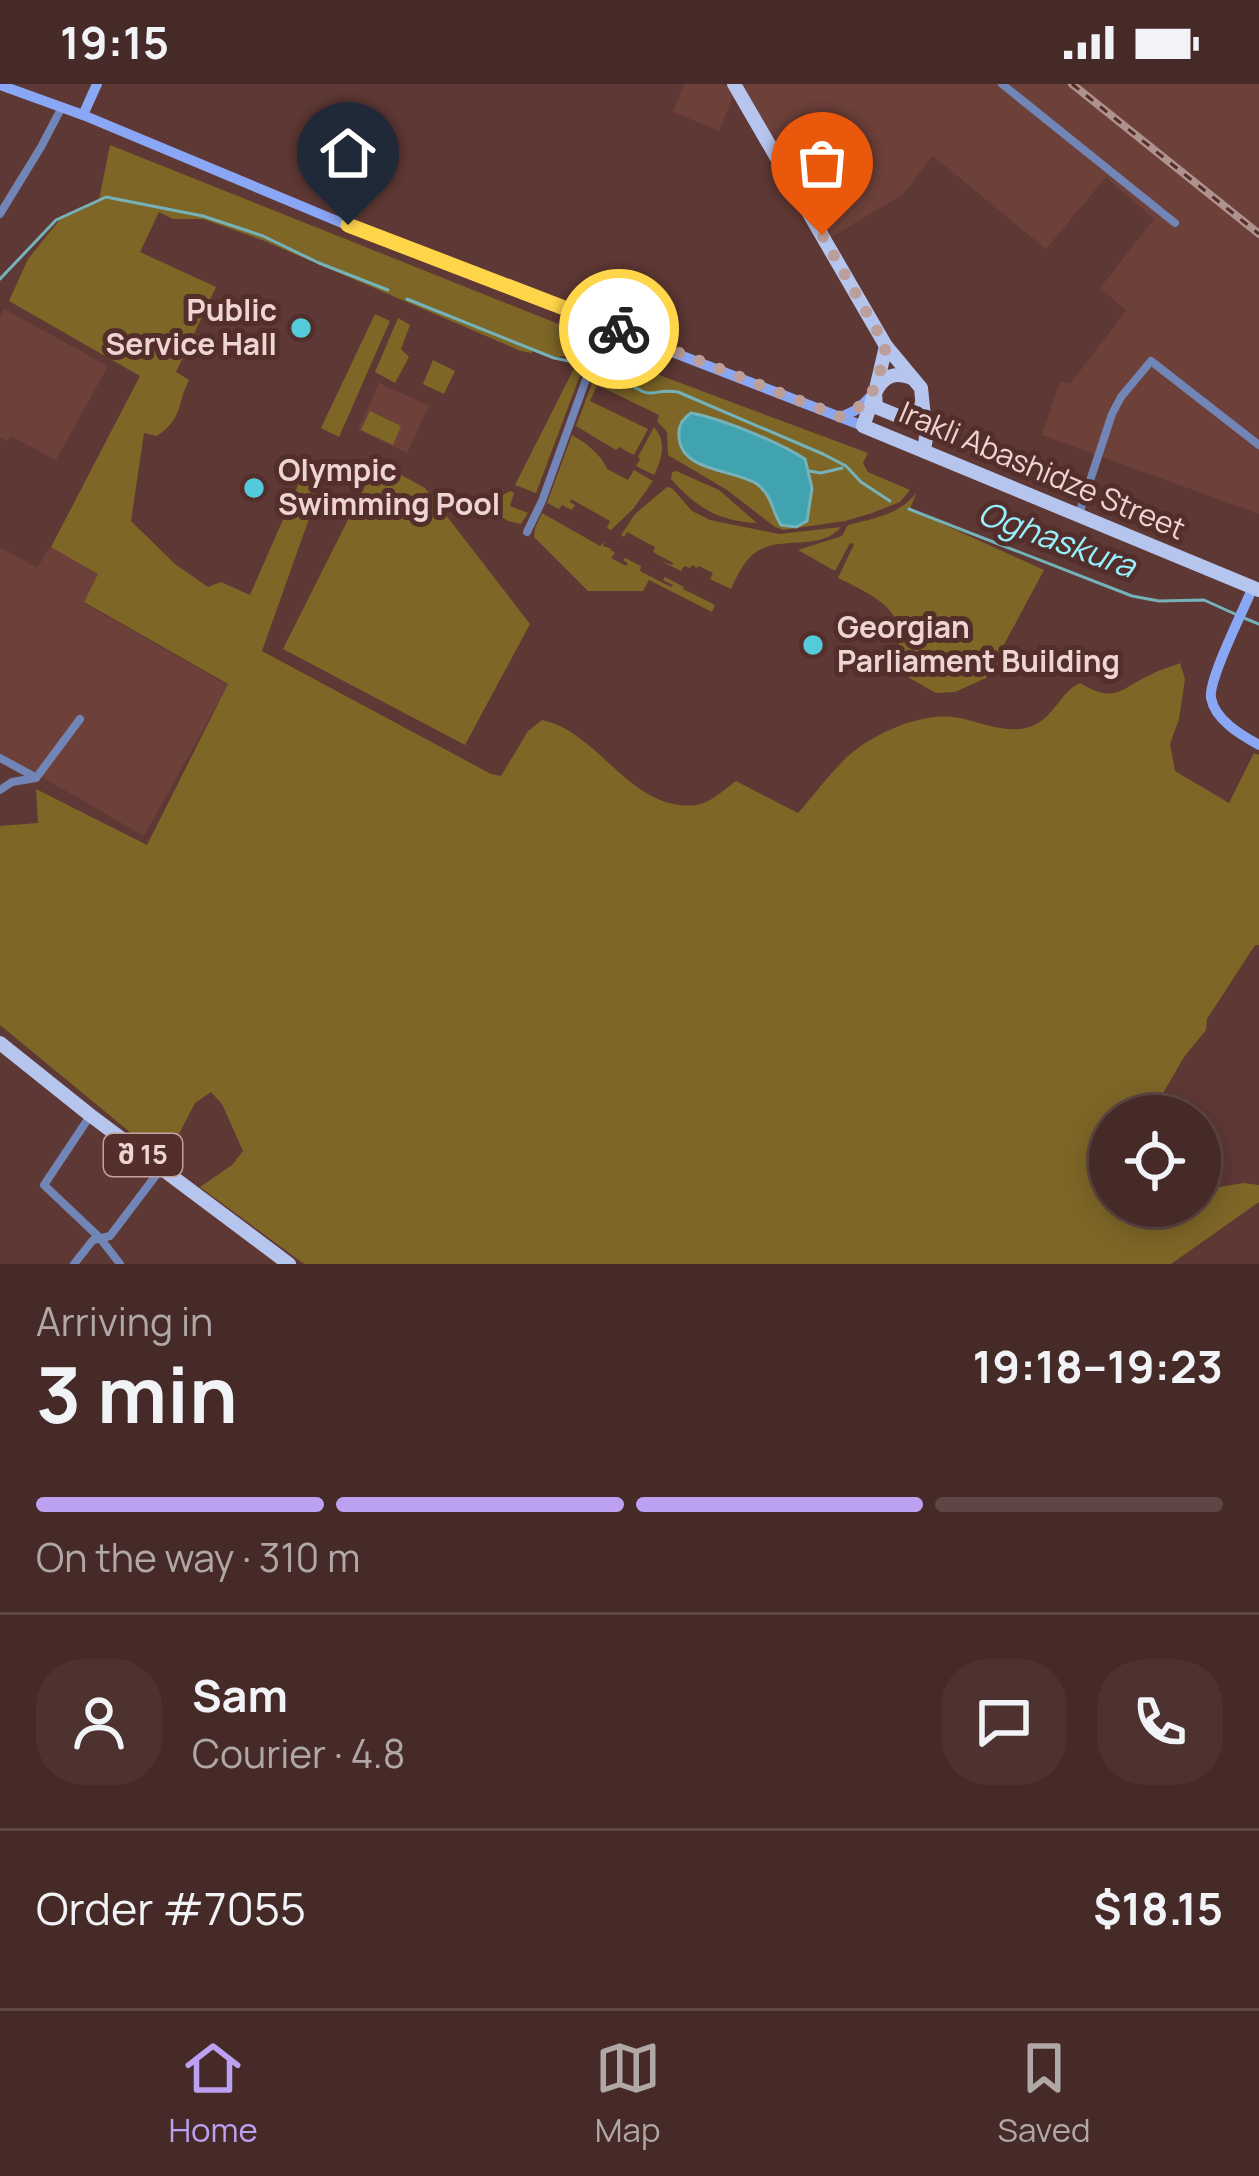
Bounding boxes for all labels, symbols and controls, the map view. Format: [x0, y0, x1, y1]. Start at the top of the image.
text: 19:15 [60, 11, 169, 73]
pin [297, 102, 399, 225]
pin [771, 112, 873, 235]
icon: home [315, 120, 381, 186]
icon: bag [789, 130, 855, 196]
courier [559, 269, 679, 389]
place label: Public Service Hall [106, 289, 277, 364]
icon: bike [586, 296, 652, 362]
marker: Public Service Hall [288, 315, 314, 341]
street label: Irakli Abashidze Street [893, 391, 1192, 548]
place label: Olympic Swimming Pool [278, 449, 500, 524]
marker: Olympic Swimming Pool [241, 475, 267, 501]
water label: Oghaskura [972, 489, 1144, 588]
place label: Georgian Parliament Building [837, 606, 1120, 681]
marker: Georgian Parliament Building [800, 632, 826, 658]
map controls [1089, 1095, 1221, 1227]
button: locate [1089, 1095, 1221, 1227]
road number: შ 15 [104, 1134, 182, 1176]
text: Arriving in [36, 1294, 213, 1348]
text: 19:18–19:23 [973, 1335, 1223, 1397]
text: 3 min [36, 1340, 238, 1446]
text: On the way · 310 m [36, 1530, 360, 1584]
button: person [36, 1659, 162, 1785]
button: chat [941, 1659, 1067, 1785]
button: phone [1097, 1659, 1223, 1785]
text: Sam [192, 1664, 288, 1726]
text: Courier · 4.8 [192, 1726, 405, 1780]
text: Order #7055 [36, 1877, 306, 1939]
text: $18.15 [1093, 1877, 1223, 1939]
tab: Home [168, 2035, 258, 2152]
tab: Map [595, 2035, 661, 2152]
tab: Saved [998, 2035, 1091, 2152]

